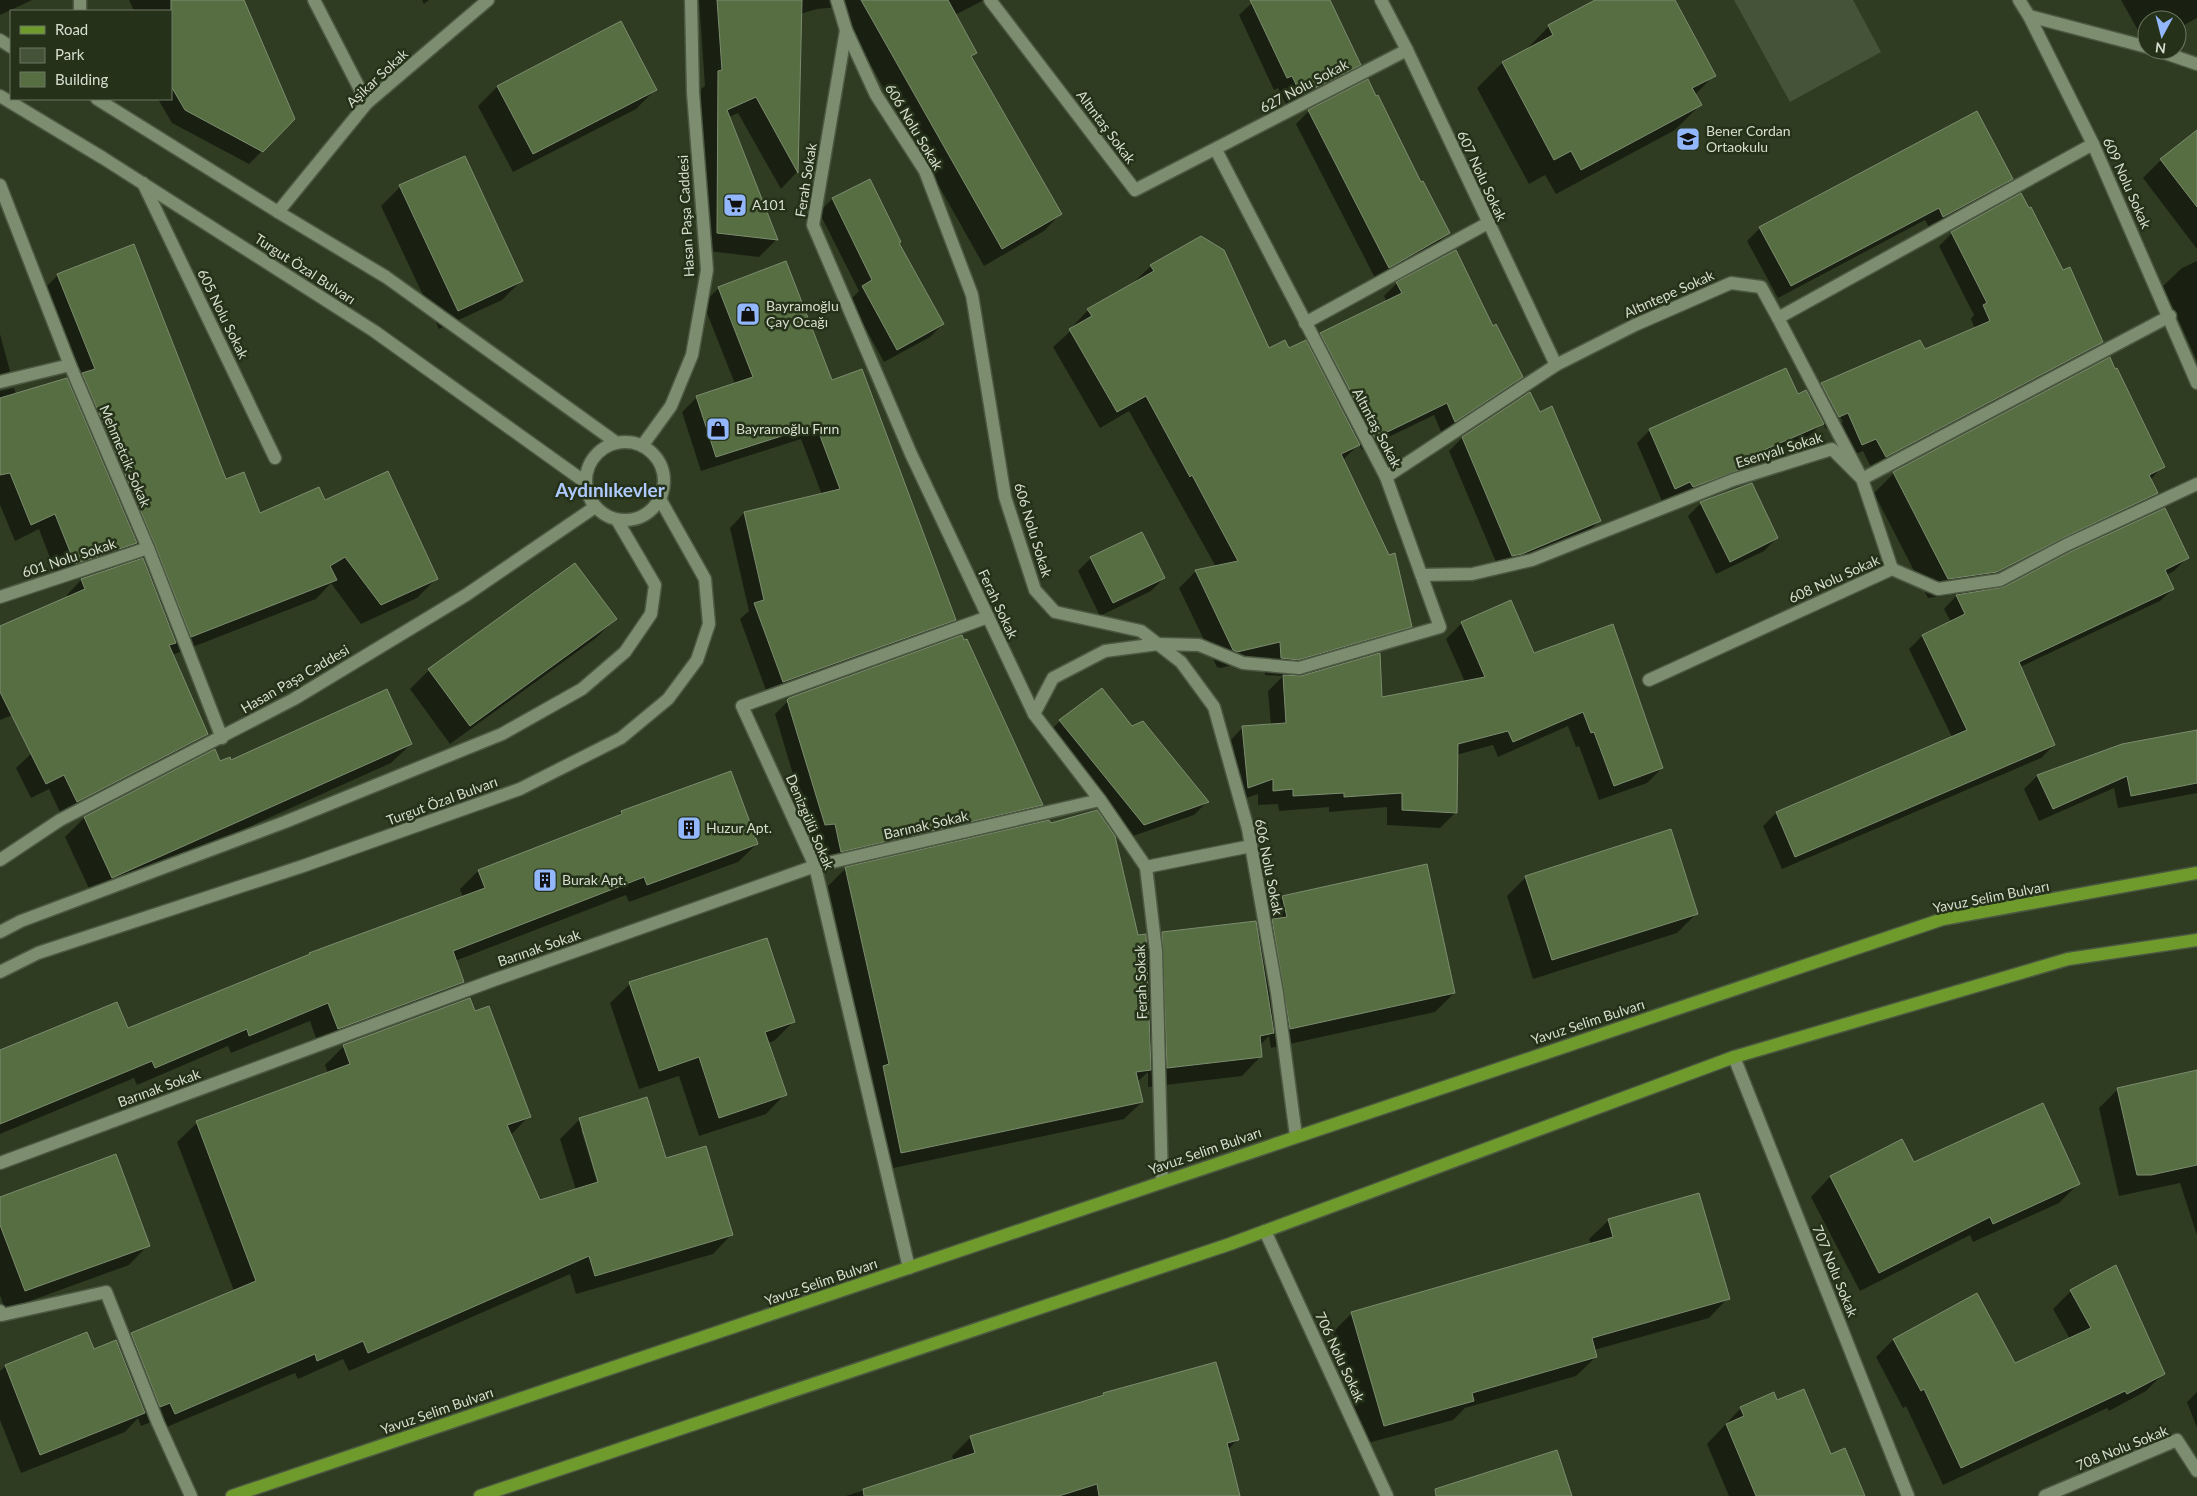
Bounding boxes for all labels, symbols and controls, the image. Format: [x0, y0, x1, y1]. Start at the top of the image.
legend [10, 10, 172, 100]
north arrow [2137, 10, 2187, 60]
text: Road [55, 20, 88, 38]
text: N [2154, 39, 2167, 57]
street label: Aşikar Sokak [342, 44, 412, 110]
text: Park [55, 45, 85, 63]
street label: 627 Nolu Sokak [1257, 55, 1352, 116]
text: Building [55, 70, 108, 88]
street label: 606 Nolu Sokak [882, 80, 947, 174]
street label: Altıntaş Sokak [1073, 87, 1140, 167]
place label: Bener Cordan Ortaokulu [1706, 122, 1791, 155]
school or university icon: Bener Cordan Ortaokulu [1675, 126, 1701, 152]
street label: 607 Nolu Sokak [1454, 128, 1511, 224]
street label: 609 Nolu Sokak [2100, 135, 2155, 232]
street label: Ferah Sokak [791, 141, 820, 218]
street label: Hasan Paşa Caddesi [674, 154, 697, 278]
supermarket icon: A101 [722, 192, 748, 218]
place label: A101 [752, 196, 786, 213]
street label: Turgut Özal Bulvarı [252, 230, 359, 308]
street label: 605 Nolu Sokak [194, 266, 253, 362]
street label: Altıntepe Sokak [1621, 266, 1717, 321]
place label: Bayramoğlu Çay Ocağı [766, 297, 839, 330]
shop icon: Bayramoğlu Çay Ocağı [735, 301, 761, 327]
street label: Altıntaş Sokak [1349, 385, 1406, 471]
street label: Mehmetcik Sokak [96, 402, 155, 510]
shop icon: Bayramoğlu Fırın [705, 416, 731, 442]
place label: Bayramoğlu Fırın [736, 420, 839, 437]
street label: Esenyalı Sokak [1733, 428, 1825, 471]
district label: Aydınlıkevler [554, 478, 666, 501]
street label: 606 Nolu Sokak [1011, 481, 1056, 580]
street label: 601 Nolu Sokak [20, 534, 119, 581]
street label: 608 Nolu Sokak [1786, 551, 1883, 606]
street label: Ferah Sokak [975, 566, 1022, 642]
street label: Hasan Paşa Caddesi [237, 641, 352, 717]
street label: Denizgülü Sokak [783, 772, 839, 873]
street label: Turgut Özal Bulvarı [384, 773, 500, 829]
street label: Barınak Sokak [882, 806, 971, 843]
building icon: Huzur Apt. [676, 815, 702, 841]
street label: 606 Nolu Sokak [1252, 817, 1287, 917]
place label: Huzur Apt. [706, 819, 772, 836]
building icon: Burak Apt. [532, 867, 558, 893]
place label: Burak Apt. [562, 871, 626, 888]
street label: Yavuz Selim Bulvarı [1931, 877, 2051, 916]
street label: Barınak Sokak [495, 925, 583, 970]
street label: Ferah Sokak [1131, 944, 1150, 1020]
street label: Yavuz Selim Bulvarı [1529, 995, 1647, 1048]
street label: Barınak Sokak [115, 1064, 203, 1110]
street label: Yavuz Selim Bulvarı [1146, 1123, 1263, 1178]
street label: 707 Nolu Sokak [1809, 1222, 1862, 1320]
street label: Yavuz Selim Bulvarı [762, 1254, 879, 1309]
street label: 706 Nolu Sokak [1312, 1309, 1369, 1405]
street label: Yavuz Selim Bulvarı [378, 1383, 495, 1438]
street label: 708 Nolu Sokak [2073, 1421, 2171, 1474]

